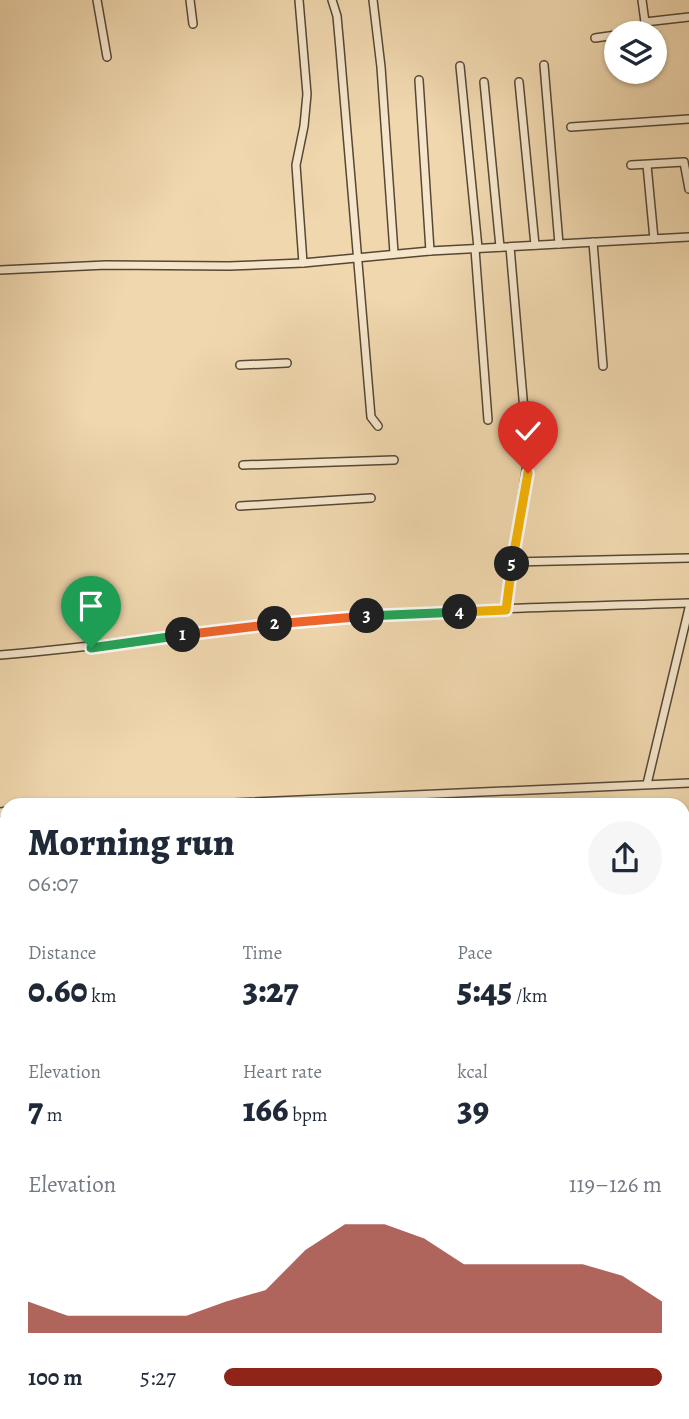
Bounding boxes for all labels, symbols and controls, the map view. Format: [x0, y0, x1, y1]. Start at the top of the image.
map controls [604, 21, 667, 84]
button: layers [604, 21, 667, 84]
pin [498, 401, 558, 473]
icon: check [509, 412, 547, 450]
pin: 5 [494, 546, 530, 582]
text: 5 [507, 550, 516, 576]
pin [61, 576, 121, 648]
icon: arrive [72, 587, 110, 625]
pin: 4 [442, 594, 477, 630]
pin: 3 [350, 598, 384, 634]
text: 4 [455, 598, 464, 624]
text: 3 [362, 602, 371, 628]
pin: 2 [258, 606, 292, 642]
text: 2 [270, 610, 279, 636]
pin: 1 [166, 618, 200, 652]
text: 1 [179, 621, 186, 647]
text: Morning run [28, 816, 235, 868]
button: share [588, 821, 662, 895]
text: 06:07 [28, 868, 78, 899]
text: Distance [28, 940, 96, 966]
text: Time [243, 940, 282, 966]
text: Pace [457, 940, 493, 966]
text: 0.60 [28, 966, 88, 1014]
text: 3:27 [243, 966, 298, 1014]
text: 5:45 [457, 966, 512, 1014]
text: km [88, 983, 117, 1009]
text: /km [512, 983, 547, 1009]
text: Elevation [28, 1059, 101, 1085]
text: Heart rate [243, 1059, 322, 1085]
text: kcal [457, 1059, 488, 1085]
text: 7 [28, 1085, 43, 1133]
text: 166 [243, 1085, 288, 1133]
text: 39 [457, 1085, 489, 1133]
text: m [43, 1102, 63, 1128]
text: bpm [288, 1102, 328, 1128]
text: Elevation [28, 1169, 116, 1200]
text: 119–126 m [569, 1169, 662, 1200]
text: 100 m [28, 1362, 83, 1393]
text: 5:27 [140, 1362, 176, 1393]

